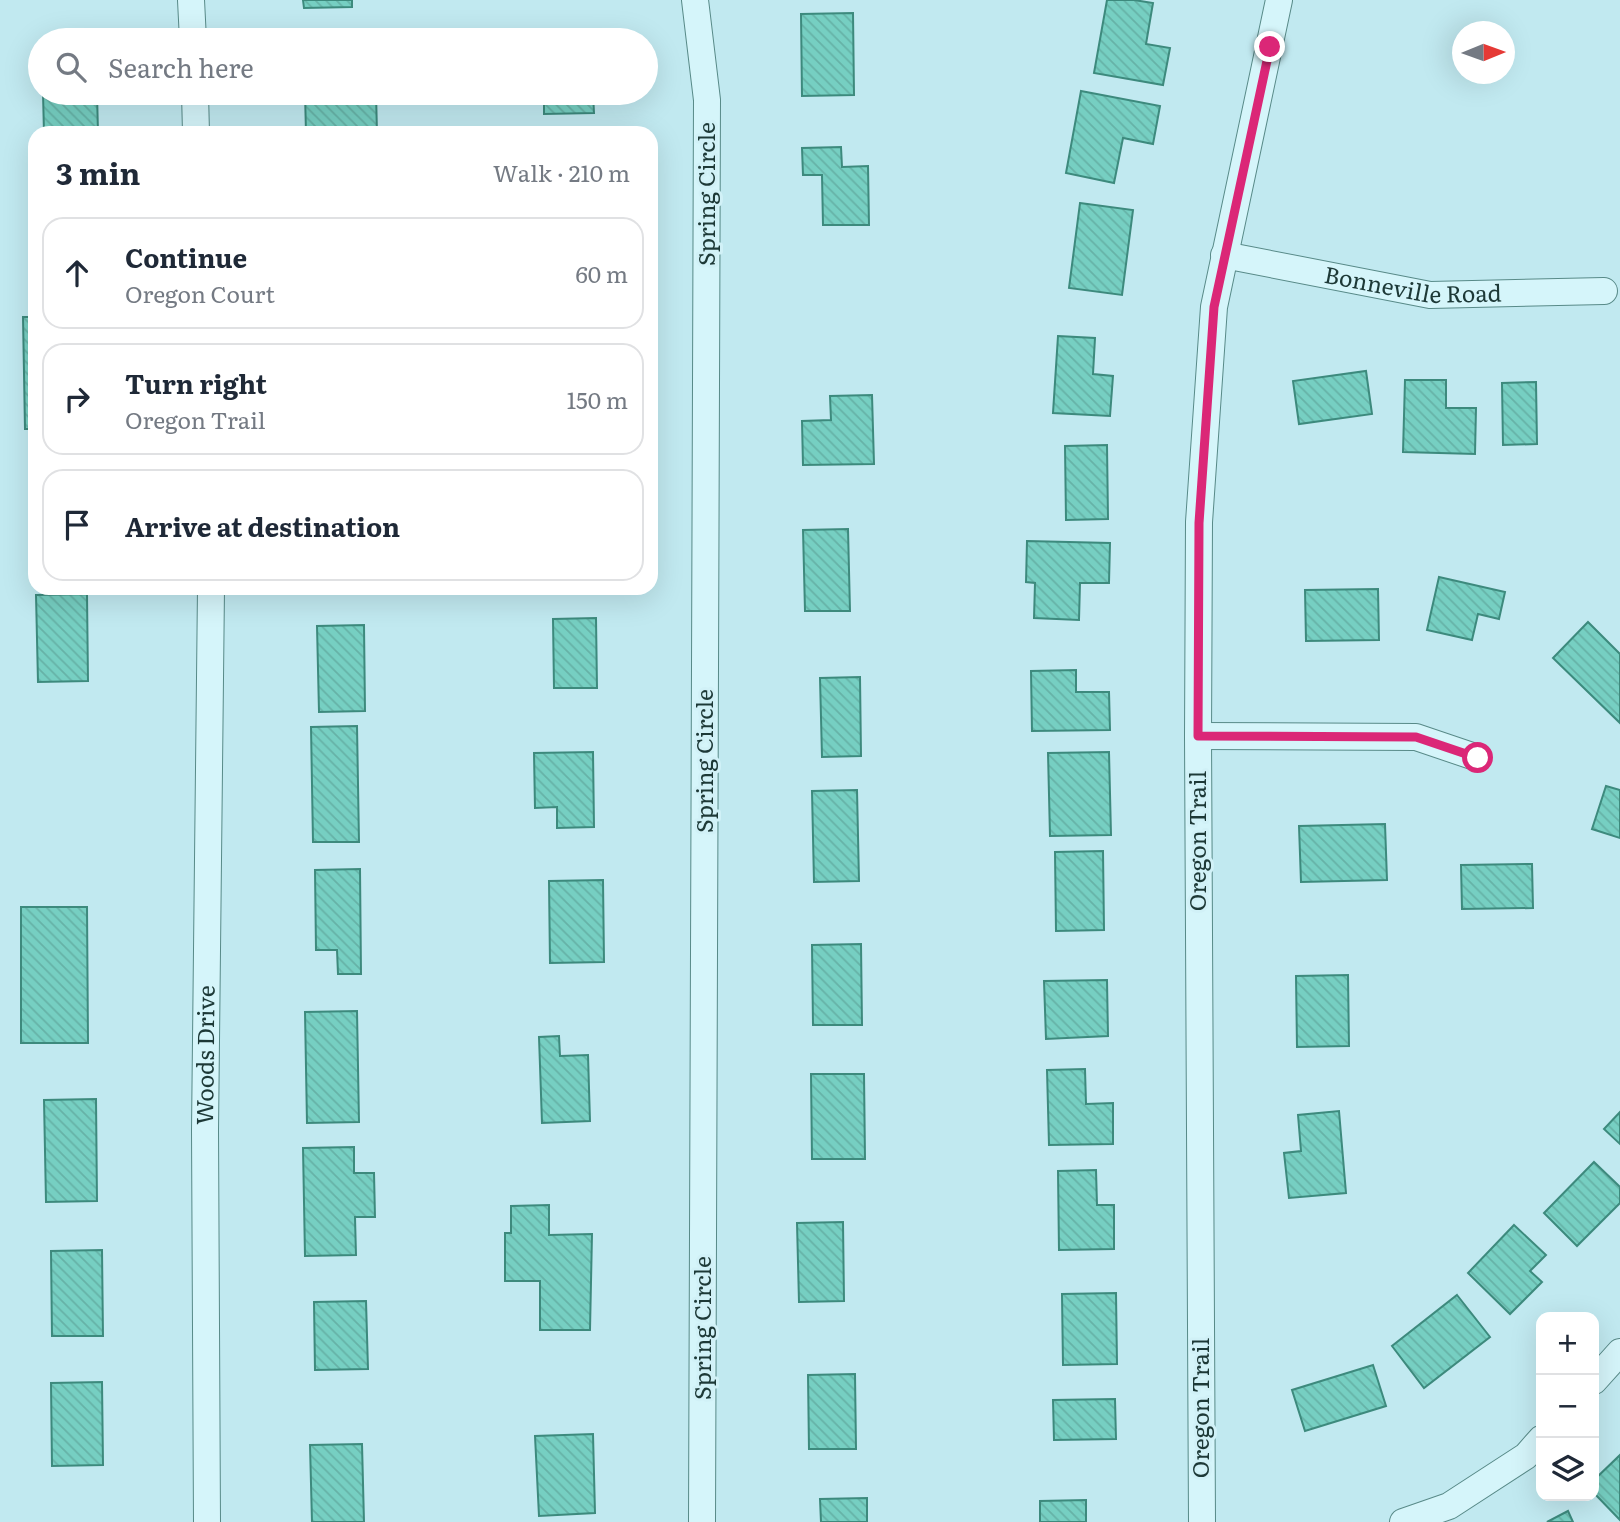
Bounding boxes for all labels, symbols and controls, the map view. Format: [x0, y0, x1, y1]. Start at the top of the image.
north arrow [1452, 21, 1515, 84]
search box [28, 28, 658, 105]
route end [1254, 31, 1285, 62]
text: Search here [108, 47, 254, 86]
icon: search [52, 48, 90, 86]
street label: Spring Circle [688, 122, 722, 266]
text: 3 min [56, 150, 140, 194]
text: Walk · 210 m [493, 155, 630, 189]
text: Continue [125, 237, 247, 276]
icon: ahead [58, 254, 96, 292]
text: 60 m [575, 256, 628, 290]
street label: Bonneville Road [1322, 256, 1502, 310]
text: Oregon Court [125, 276, 275, 310]
text: Turn right [125, 363, 267, 402]
icon: right [58, 380, 96, 418]
text: 150 m [567, 382, 628, 416]
text: Oregon Trail [125, 402, 266, 436]
icon: arrive [58, 506, 96, 544]
text: Arrive at destination [125, 506, 400, 545]
street label: Spring Circle [686, 689, 720, 833]
route start [1462, 742, 1493, 773]
street label: Oregon Trail [1179, 770, 1213, 911]
street label: Woods Drive [186, 985, 222, 1125]
street label: Spring Circle [684, 1256, 718, 1400]
map controls [1536, 1312, 1599, 1501]
button: + [1536, 1312, 1599, 1375]
street label: Oregon Trail [1182, 1337, 1216, 1478]
button: − [1536, 1375, 1599, 1438]
button: layers [1536, 1438, 1599, 1501]

